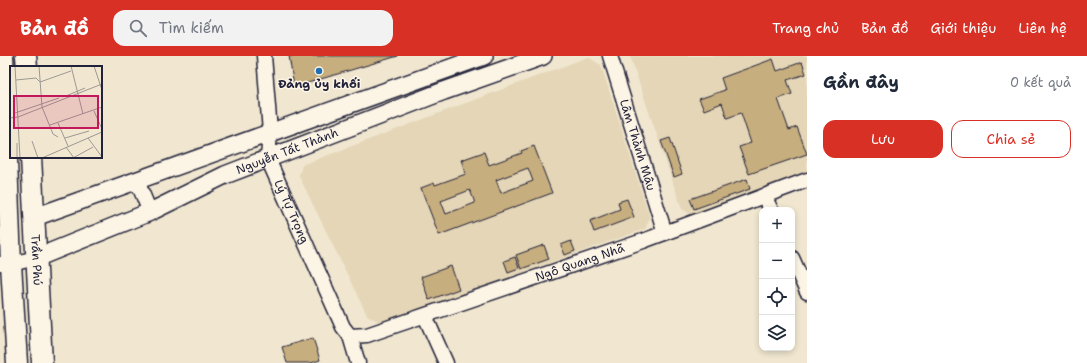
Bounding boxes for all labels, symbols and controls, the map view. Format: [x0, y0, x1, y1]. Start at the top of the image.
search box [113, 10, 393, 46]
text: Bản đồ [20, 16, 89, 41]
icon: search [127, 17, 149, 39]
text: Tìm kiếm [159, 18, 224, 38]
text: Trang chủ [772, 19, 839, 37]
text: Bản đồ [861, 19, 908, 37]
text: Giới thiệu [930, 19, 996, 37]
text: Liên hệ [1018, 19, 1067, 37]
inset map [10, 66, 102, 158]
marker: Đảng ủy khối [314, 66, 324, 76]
text: Gần đây [823, 71, 899, 93]
text: 0 kết quả [1010, 74, 1071, 91]
place label: Đảng ủy khối [278, 76, 361, 92]
street label: Lâm Thành Mậu [616, 97, 659, 193]
button: Lưu [823, 120, 943, 158]
button: Chia sẻ [951, 120, 1071, 158]
street label: Nguyễn Tất Thành [234, 124, 340, 178]
street label: Lý Tự Trọng [270, 177, 313, 246]
map controls [759, 207, 795, 351]
button: + [759, 207, 795, 243]
street label: Trần Phú [27, 234, 46, 286]
street label: Ngô Quang Nhã [533, 240, 627, 285]
button: − [759, 243, 795, 279]
button: locate [759, 279, 795, 315]
button: layers [759, 315, 795, 351]

